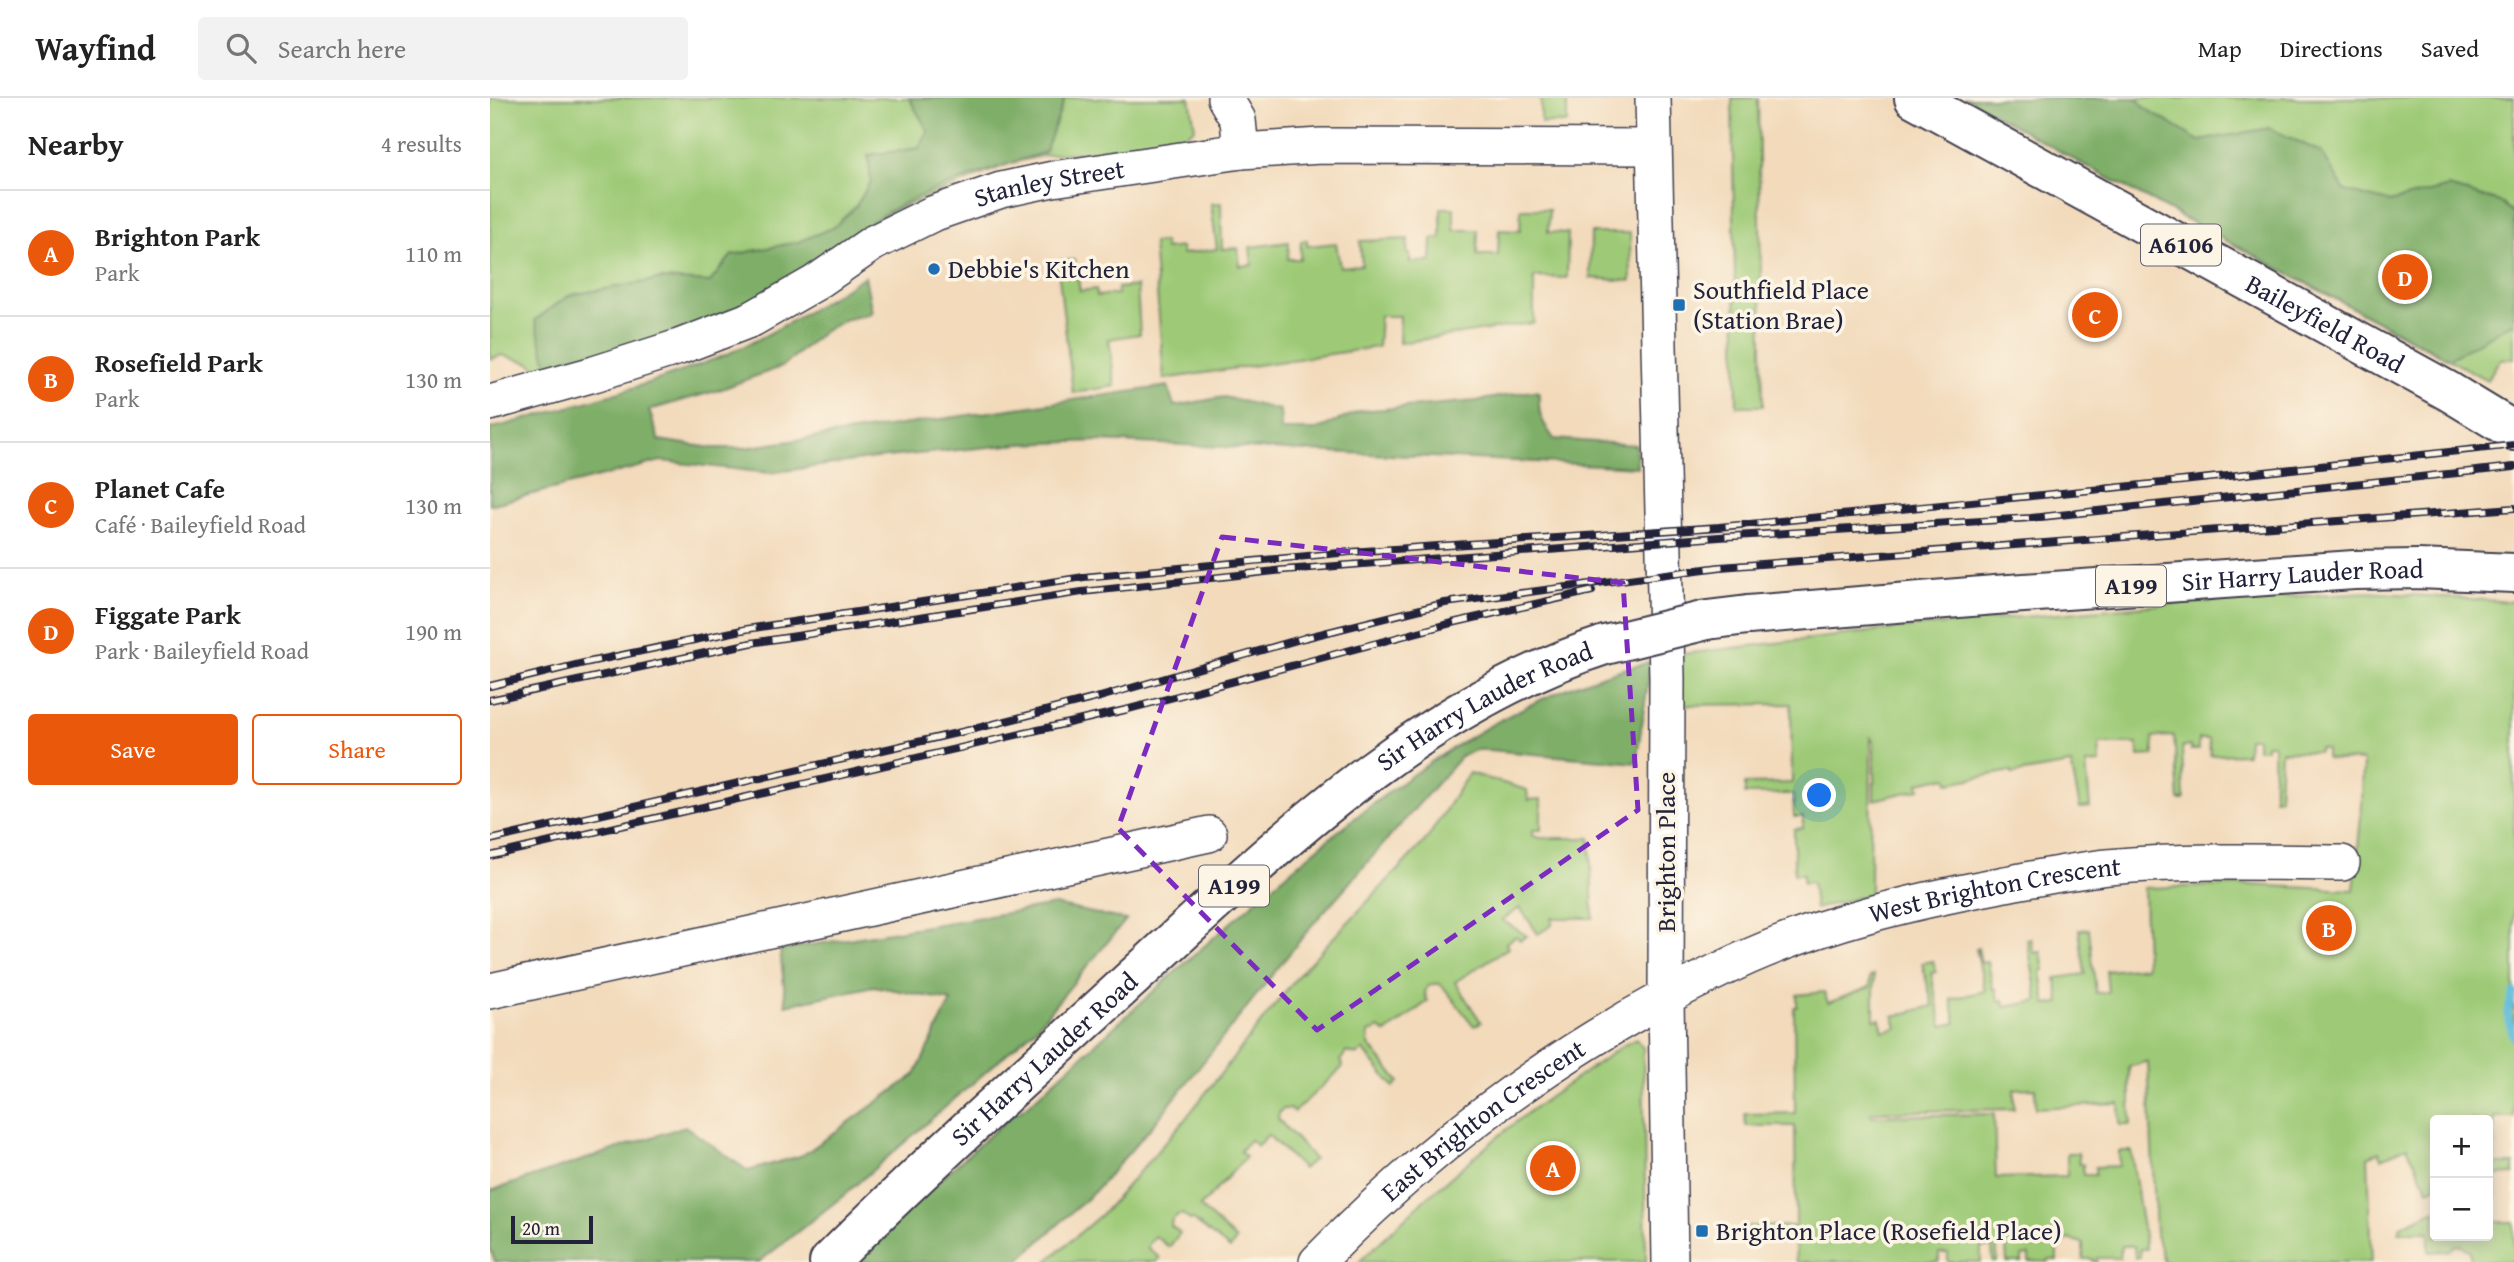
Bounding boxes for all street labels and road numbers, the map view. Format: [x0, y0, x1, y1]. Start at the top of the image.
street label: Stanley Street [968, 149, 1127, 217]
road number: A6106 [2141, 225, 2221, 266]
street label: Baileyfield Road [2239, 264, 2412, 383]
street label: Sir Harry Lauder Road [2180, 549, 2424, 601]
road number: A199 [2096, 565, 2166, 606]
street label: Sir Harry Lauder Road [1368, 631, 1598, 780]
street label: Brighton Place [1646, 772, 1685, 932]
street label: West Brighton Crescent [1864, 846, 2122, 933]
road number: A199 [1199, 866, 1269, 906]
street label: Sir Harry Lauder Road [942, 962, 1146, 1155]
street label: East Brighton Crescent [1372, 1029, 1593, 1210]

